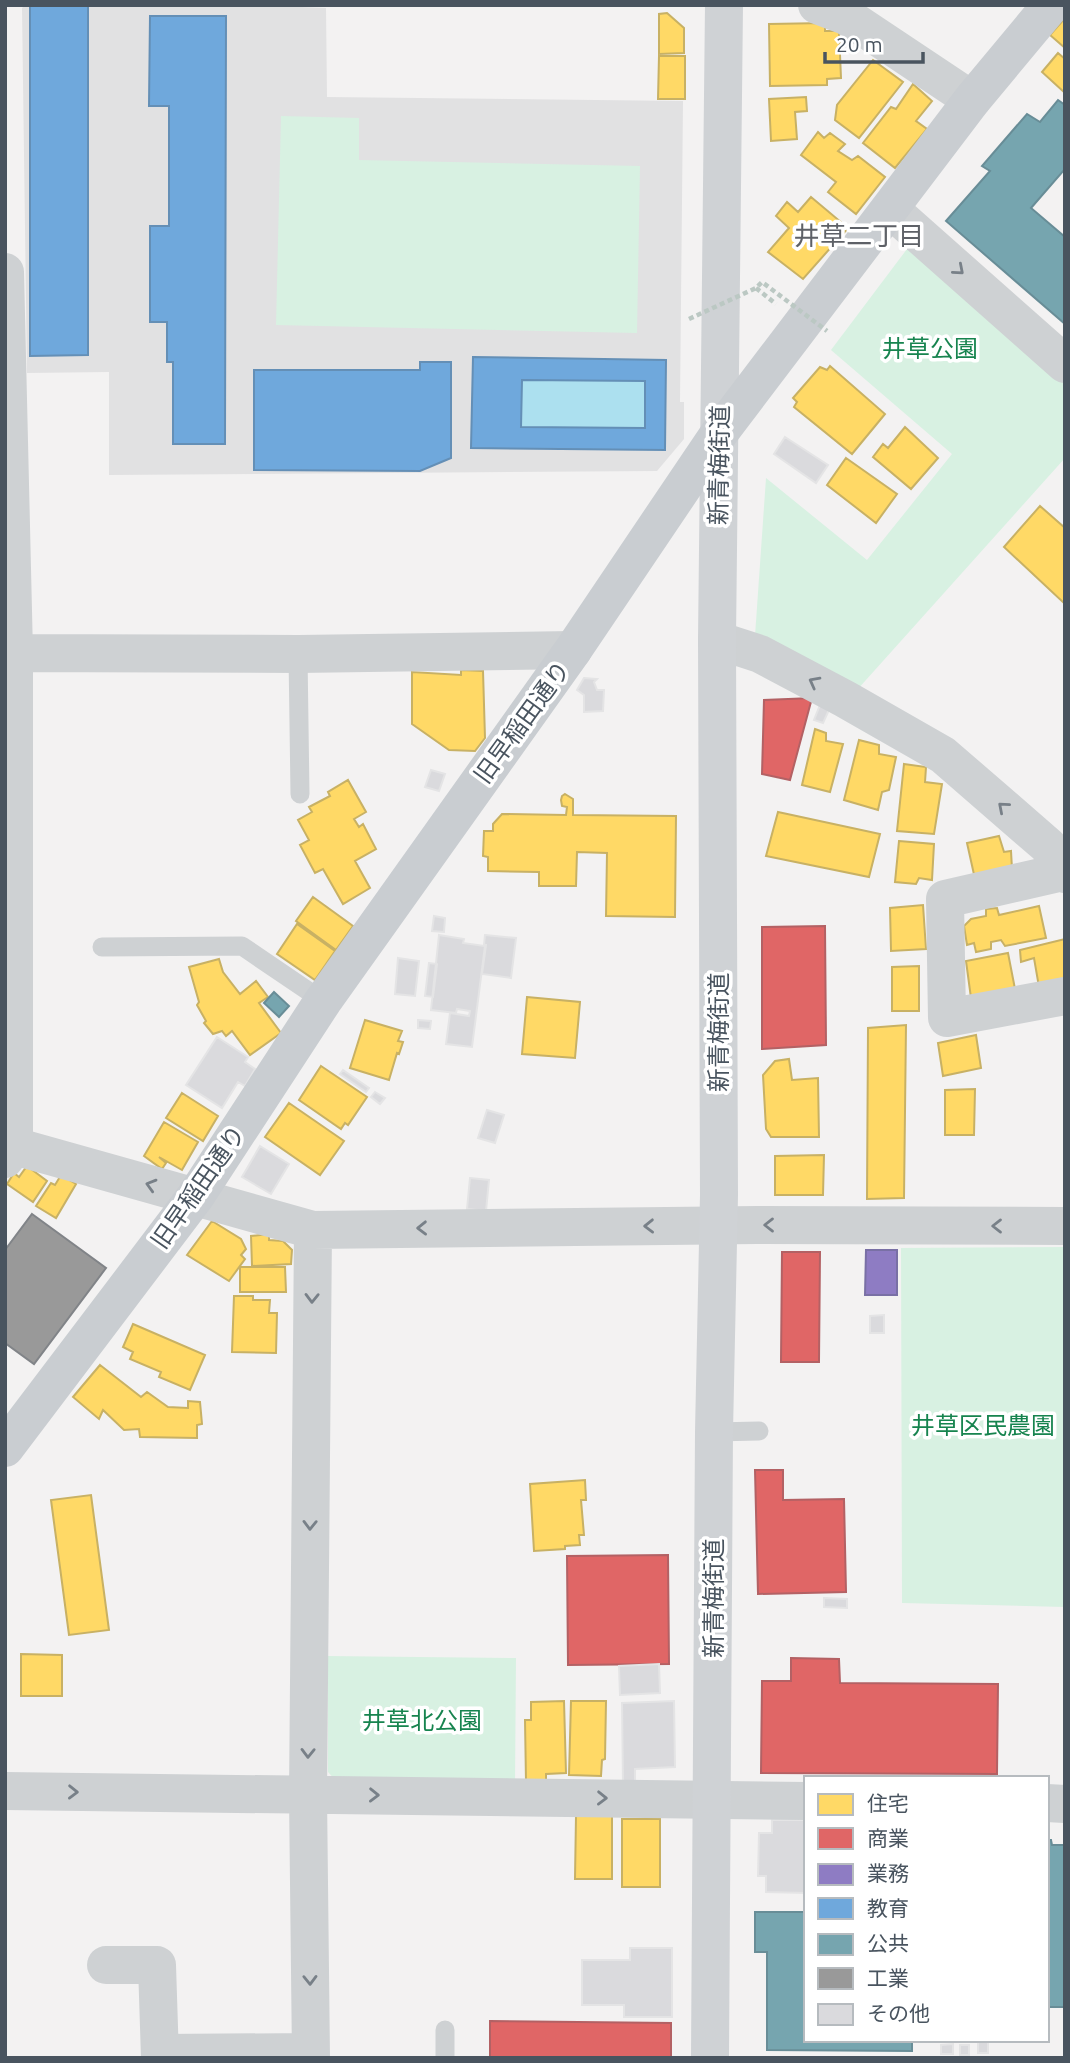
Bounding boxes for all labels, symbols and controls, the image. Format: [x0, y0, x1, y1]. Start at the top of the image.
scale bar [825, 21, 923, 65]
text: 20 m [836, 32, 883, 56]
district label: 井草二丁目 [794, 221, 924, 250]
one-way arrow [951, 262, 964, 274]
park label: 井草公園 [882, 335, 978, 362]
street label: 新青梅街道 [704, 405, 734, 525]
street label: 旧早稲田通り [469, 656, 575, 788]
one-way arrow [808, 677, 821, 691]
one-way arrow [998, 803, 1011, 815]
street label: 新青梅街道 [705, 972, 732, 1092]
street label: 旧早稲田通り [146, 1120, 250, 1254]
one-way arrow [145, 1179, 157, 1194]
one-way arrow [763, 1217, 774, 1233]
one-way arrow [643, 1218, 654, 1234]
one-way arrow [991, 1218, 1001, 1234]
one-way arrow [416, 1221, 427, 1236]
one-way arrow [305, 1293, 320, 1304]
park label: 井草区民農園 [911, 1412, 1055, 1439]
one-way arrow [302, 1521, 318, 1531]
street label: 新青梅街道 [700, 1538, 727, 1658]
park label: 井草北公園 [362, 1707, 482, 1734]
one-way arrow [300, 1748, 316, 1759]
legend [804, 1776, 1049, 2042]
one-way arrow [69, 1784, 79, 1800]
one-way arrow [369, 1788, 380, 1803]
one-way arrow [597, 1790, 608, 1806]
text: 住宅 [867, 1791, 909, 1815]
text: 商業 [867, 1826, 909, 1850]
text: 業務 [867, 1861, 909, 1885]
text: 教育 [867, 1896, 909, 1920]
text: 公共 [867, 1931, 909, 1955]
text: 工業 [867, 1966, 909, 1990]
one-way arrow [302, 1976, 318, 1986]
text: その他 [867, 2001, 930, 2025]

